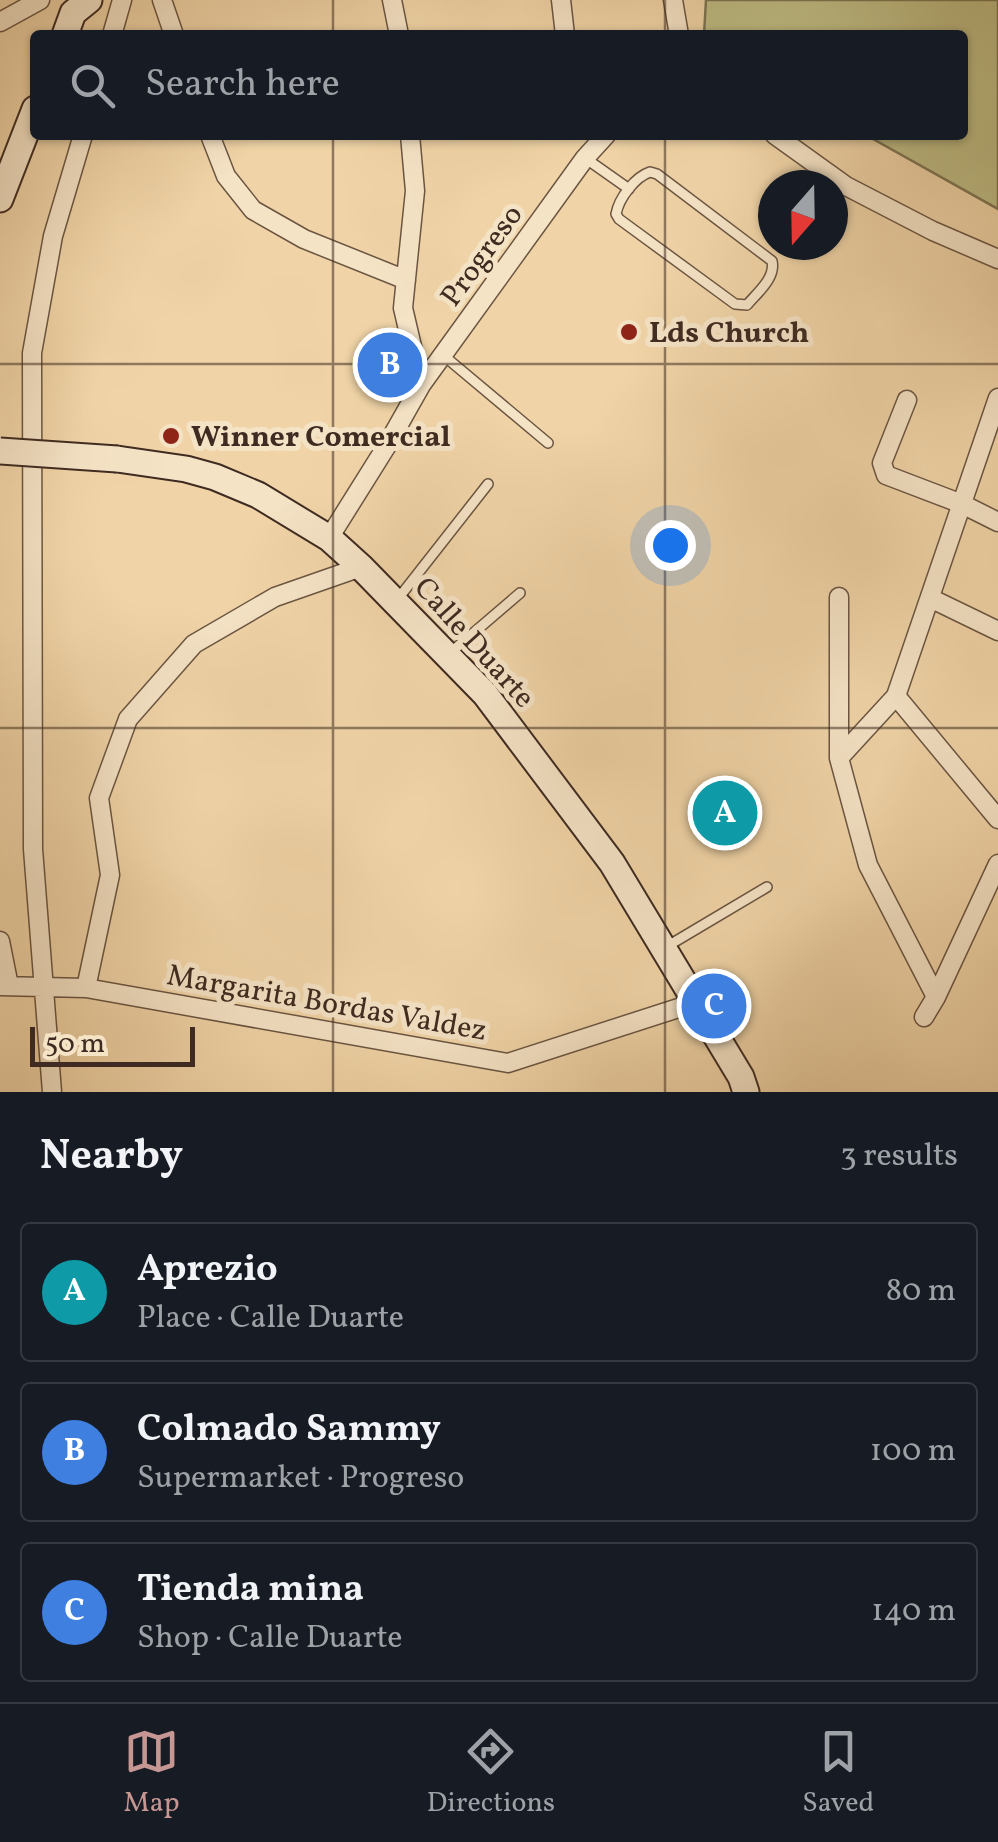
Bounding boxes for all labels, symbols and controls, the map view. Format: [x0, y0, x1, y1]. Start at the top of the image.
search box [30, 30, 968, 140]
icon: search [65, 58, 120, 113]
text: Search here [145, 59, 340, 112]
north arrow [758, 170, 848, 260]
street label: Progreso [431, 197, 534, 316]
place label: Lds Church [649, 313, 809, 355]
marker: Lds Church [618, 321, 640, 343]
pin: B [358, 328, 422, 402]
place label: Winner Comercial [191, 417, 451, 459]
marker: Winner Comercial [160, 425, 182, 447]
your location [645, 520, 696, 571]
street label: Calle Duarte [403, 569, 544, 718]
pin: A [692, 776, 758, 850]
street label: Margarita Bordas Valdez [164, 955, 490, 1053]
pin: C [682, 968, 746, 1044]
scale bar [30, 1022, 195, 1066]
text: 50 m [45, 1025, 105, 1064]
text: Nearby [40, 1128, 183, 1187]
text: 3 results [840, 1135, 958, 1179]
text: Aprezio [137, 1244, 278, 1297]
text: A [63, 1270, 86, 1314]
text: 80 m [886, 1270, 956, 1314]
text: Place · Calle Duarte [137, 1297, 404, 1341]
text: Colmado Sammy [137, 1404, 441, 1457]
text: B [64, 1430, 85, 1474]
text: 100 m [870, 1430, 956, 1474]
text: Supermarket · Progreso [137, 1457, 464, 1501]
text: Tienda mina [137, 1564, 364, 1617]
text: C [64, 1590, 85, 1634]
text: 140 m [871, 1590, 956, 1634]
text: Shop · Calle Duarte [137, 1617, 403, 1661]
tab: Map [124, 1724, 180, 1823]
tab: Directions [427, 1724, 555, 1823]
tab: Saved [802, 1724, 874, 1823]

